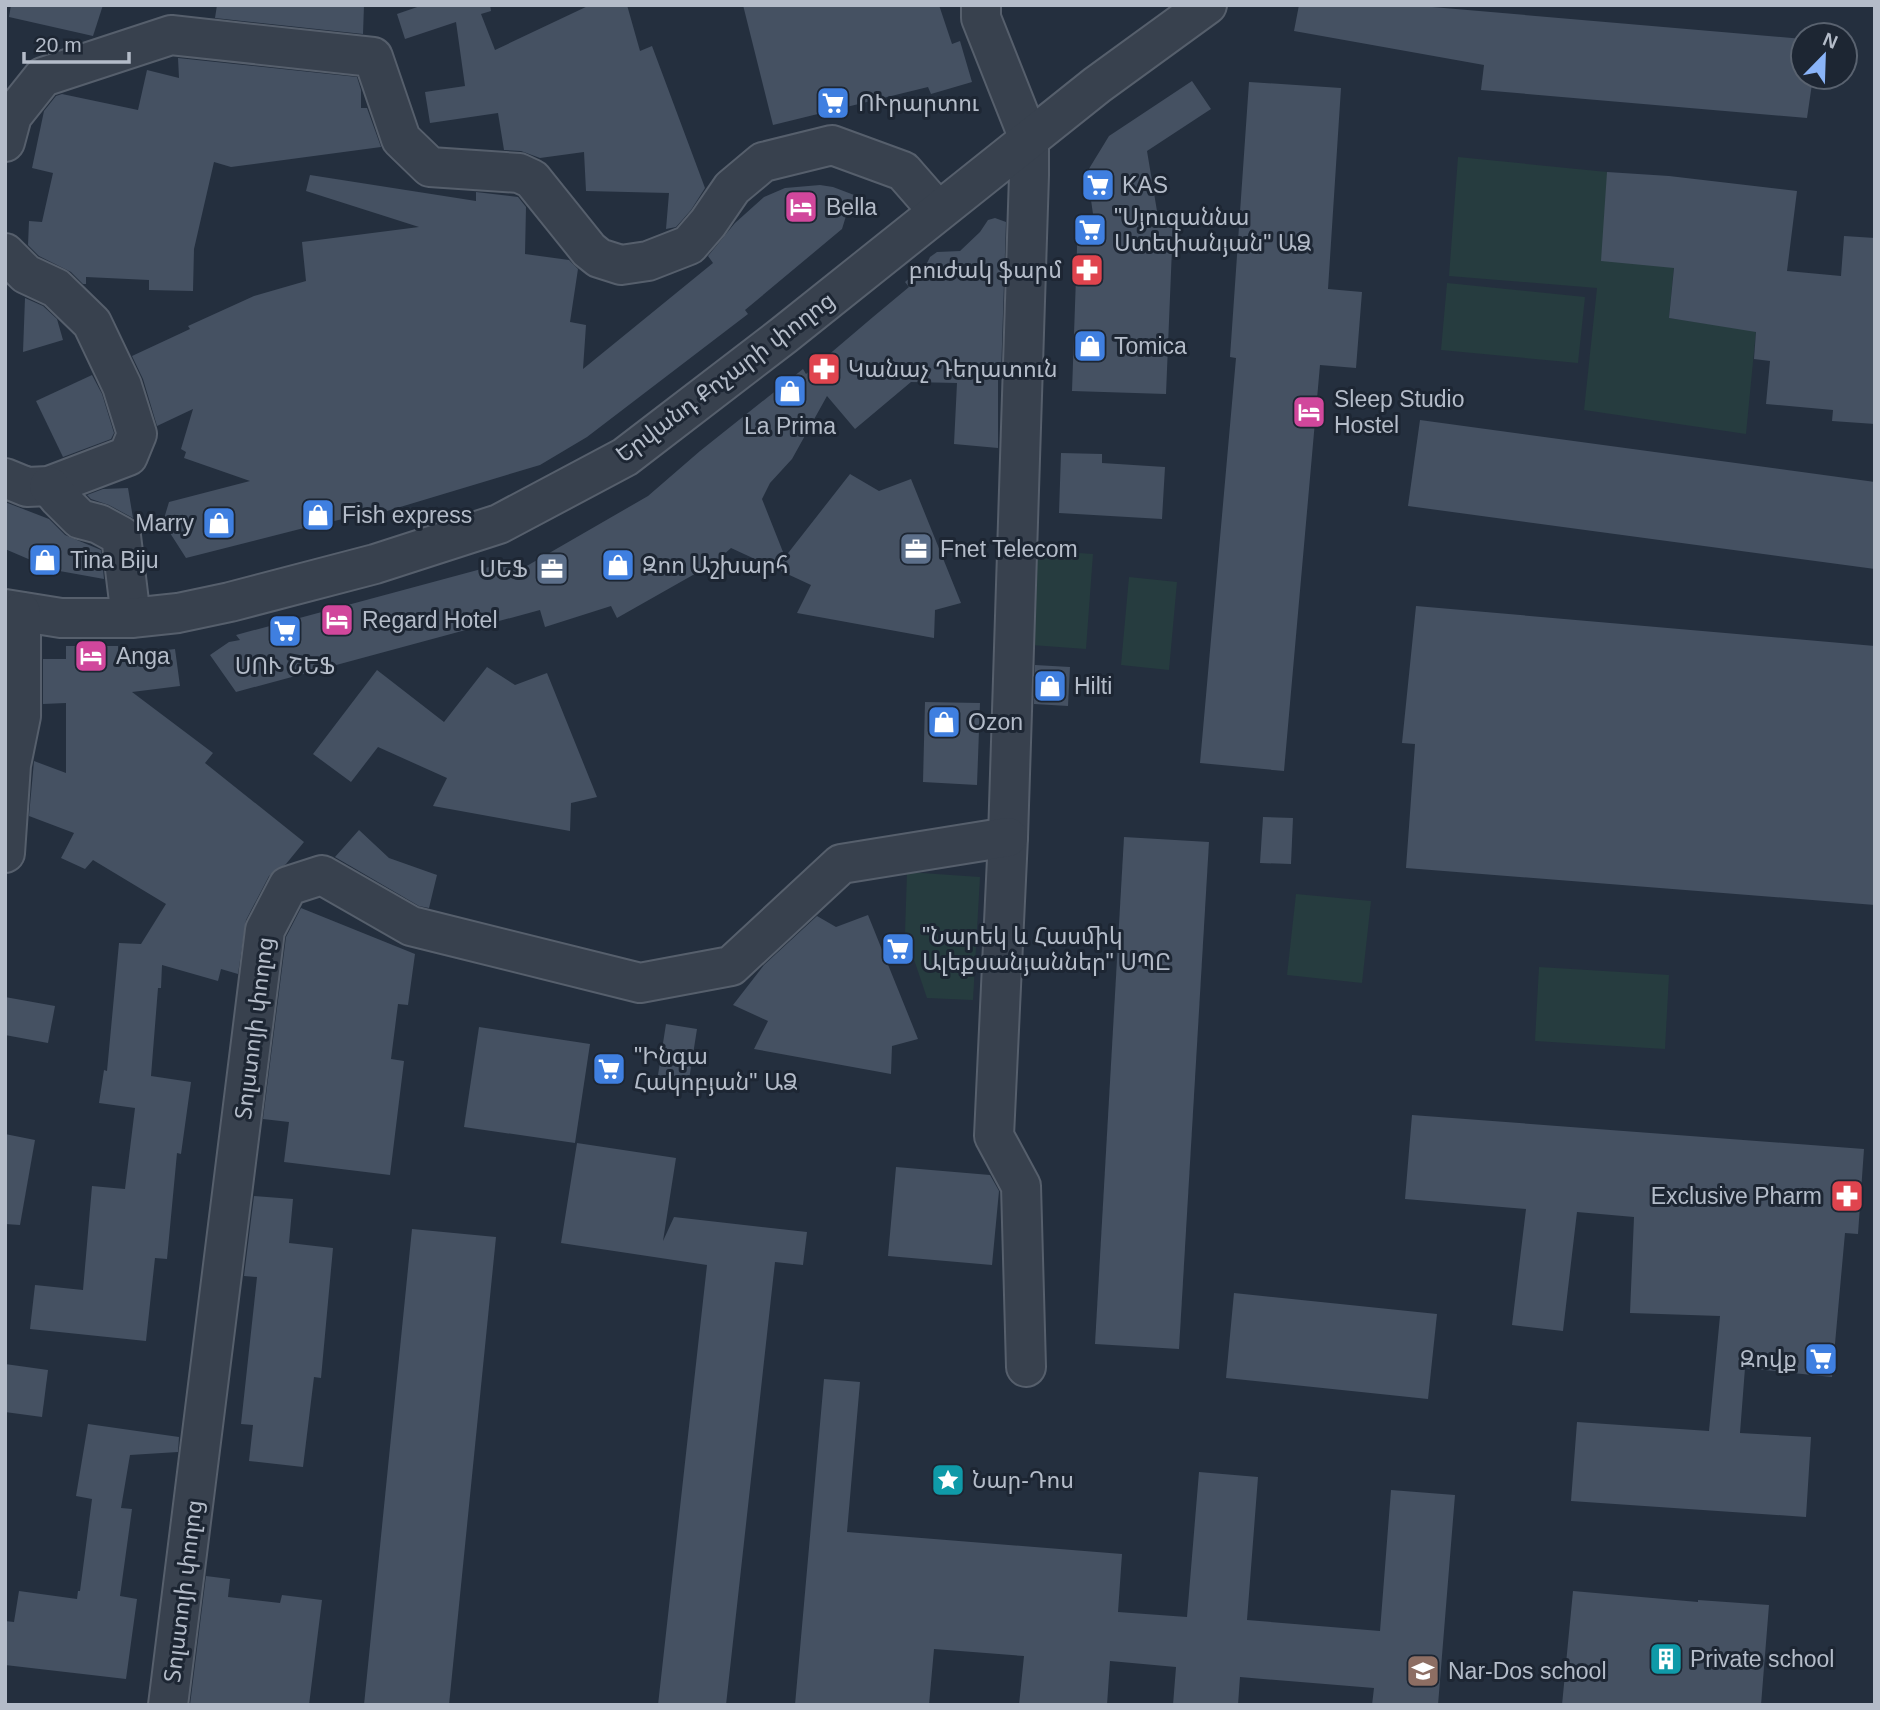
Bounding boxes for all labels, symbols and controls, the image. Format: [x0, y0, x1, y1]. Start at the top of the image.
scale bar [24, 21, 130, 65]
north arrow [1789, 21, 1859, 91]
text: N [1820, 28, 1841, 53]
text: 20 m [35, 33, 82, 56]
supermarket icon: ՈՒրարտու [814, 84, 852, 122]
place label: ՈՒրարտու [858, 90, 979, 117]
supermarket icon: KAS [1079, 166, 1117, 204]
place label: KAS [1122, 172, 1168, 198]
hotel icon: Bella [782, 188, 820, 226]
place label: Bella [826, 194, 877, 220]
place label: "Սյուզաննա Ստեփանյան" ԱՁ [1114, 204, 1312, 257]
supermarket icon: "Սյուզաննա Ստեփանյան" ԱՁ [1071, 211, 1109, 249]
pharmacy icon: բուժակ ֆարմ [1068, 251, 1106, 289]
place label: բուժակ ֆարմ [909, 257, 1062, 284]
street label: Երվանդ Քոչարի փողոց [611, 286, 840, 468]
shop icon: Tomica [1071, 327, 1109, 365]
place label: Tomica [1114, 333, 1187, 359]
pharmacy icon: Կանաչ Դեղատուն [805, 350, 843, 388]
place label: Կանաչ Դեղատուն [848, 356, 1058, 383]
shop icon: La Prima [771, 372, 809, 410]
place label: Sleep Studio Hostel [1334, 386, 1464, 438]
hotel icon: Sleep Studio Hostel [1290, 393, 1328, 431]
place label: La Prima [744, 413, 836, 439]
shop icon: Fish express [299, 496, 337, 534]
place label: Fish express [342, 502, 472, 528]
shop icon: Marry [200, 504, 238, 542]
place label: Marry [135, 510, 194, 536]
office icon: Fnet Telecom [897, 530, 935, 568]
place label: Fnet Telecom [940, 536, 1078, 562]
shop icon: Tina Biju [26, 541, 64, 579]
shop icon: Զոո Աշխարհ [599, 546, 637, 584]
place label: Tina Biju [70, 547, 159, 573]
office icon: ՍԵՖ [533, 550, 571, 588]
place label: Զոո Աշխարհ [642, 552, 789, 579]
place label: ՍԵՖ [479, 556, 528, 582]
hotel icon: Regard Hotel [318, 601, 356, 639]
place label: Regard Hotel [362, 607, 498, 633]
supermarket icon: ՍՈՒ ՇԵՖ [266, 612, 304, 650]
hotel icon: Anga [72, 637, 110, 675]
place label: Anga [116, 643, 170, 669]
place label: ՍՈՒ ՇԵՖ [235, 653, 335, 679]
shop icon: Hilti [1031, 667, 1069, 705]
place label: Hilti [1074, 673, 1112, 699]
shop icon: Ozon [925, 703, 963, 741]
place label: Ozon [968, 709, 1023, 735]
place label: "Նարեկ և Հասմիկ Ալեքսանյաններ" ՍՊԸ [922, 923, 1171, 976]
supermarket icon: "Նարեկ և Հասմիկ Ալեքսանյաններ" ՍՊԸ [879, 930, 917, 968]
street label: Տոլստոյի փողոց [230, 935, 279, 1121]
place label: "Ինգա Հակոբյան" ԱՁ [634, 1043, 798, 1096]
supermarket icon: "Ինգա Հակոբյան" ԱՁ [590, 1050, 628, 1088]
pharmacy icon: Exclusive Pharm [1828, 1177, 1866, 1215]
place label: Exclusive Pharm [1651, 1183, 1822, 1209]
supermarket icon: Զովք [1802, 1340, 1840, 1378]
place label: Զովք [1740, 1346, 1797, 1373]
place icon: Նար-Դոս [929, 1461, 967, 1499]
place label: Նար-Դոս [972, 1467, 1074, 1494]
street label: Տոլստոյի փողոց [159, 1498, 208, 1684]
building icon: Private school [1647, 1640, 1685, 1678]
place label: Private school [1690, 1646, 1834, 1672]
school or university icon: Nar-Dos school [1404, 1652, 1442, 1690]
place label: Nar-Dos school [1448, 1658, 1607, 1684]

